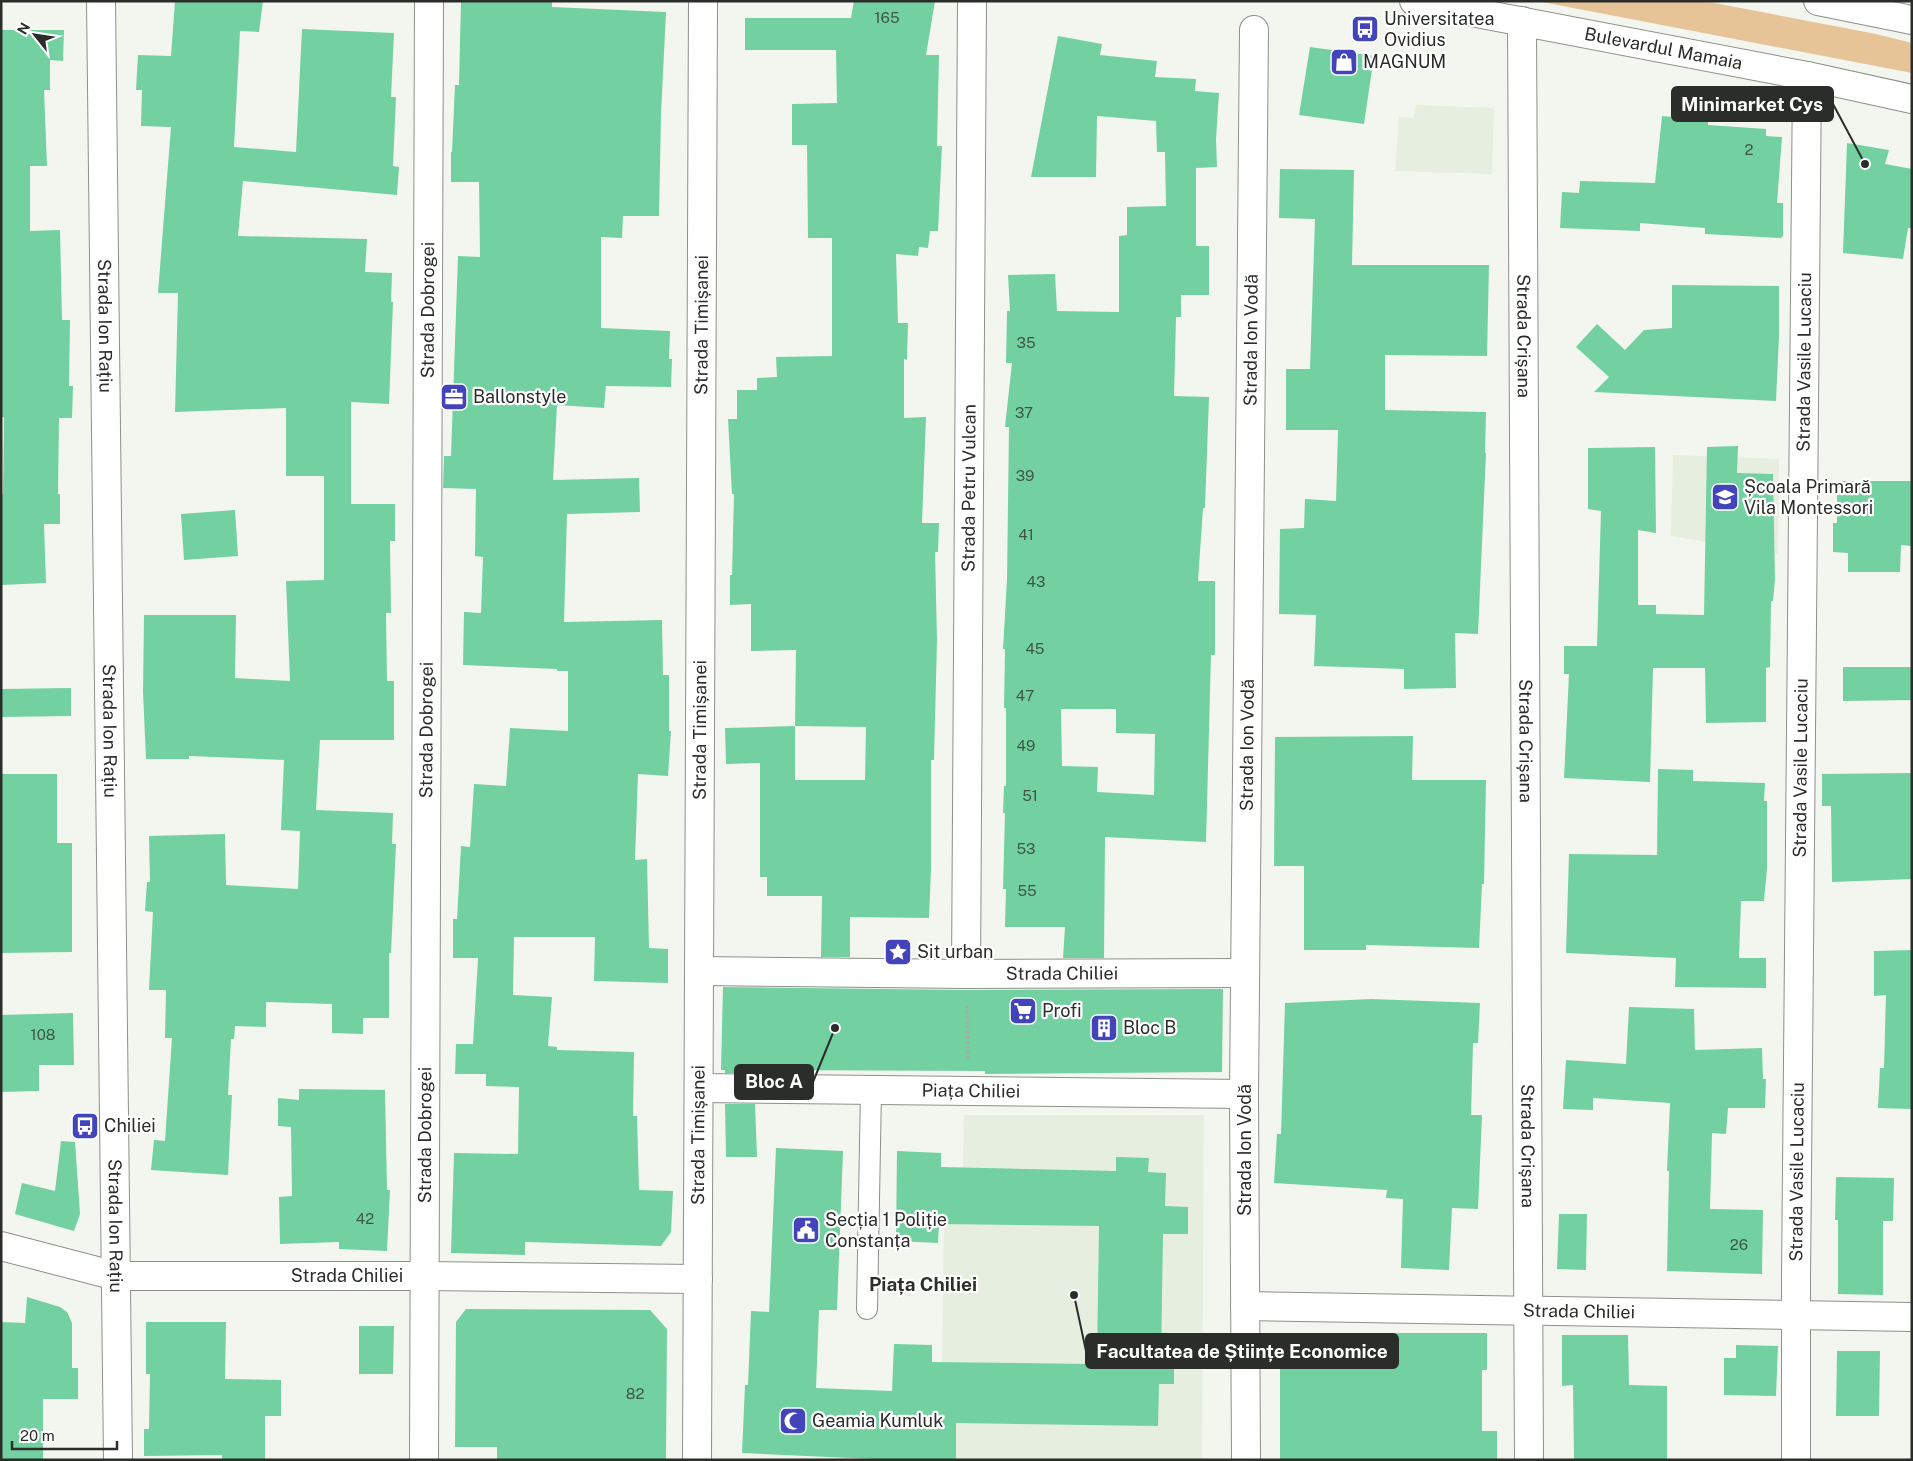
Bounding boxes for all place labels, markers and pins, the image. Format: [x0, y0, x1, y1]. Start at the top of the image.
place label: Universitatea Ovidius [1384, 8, 1494, 50]
bus stop icon: Universitatea Ovidius [1350, 14, 1380, 44]
shop icon: MAGNUM [1329, 47, 1359, 77]
place label: MAGNUM [1363, 51, 1446, 72]
callout: Minimarket Cys [1672, 87, 1833, 121]
office icon: Ballonstyle [439, 382, 469, 412]
place label: Ballonstyle [473, 386, 566, 407]
place label: Școala Primară Vila Montessori [1744, 476, 1873, 518]
school or university icon: Școala Primară Vila Montessori [1710, 482, 1740, 512]
place icon: Sit urban [883, 937, 913, 967]
place label: Sit urban [917, 941, 993, 962]
supermarket icon: Profi [1008, 996, 1038, 1026]
place label: Profi [1042, 1000, 1082, 1021]
building icon: Bloc B [1089, 1013, 1119, 1043]
place label: Bloc B [1123, 1017, 1176, 1038]
callout: Bloc A [735, 1065, 813, 1099]
bus stop icon: Chiliei [70, 1111, 100, 1141]
place label: Chiliei [104, 1115, 156, 1136]
place label: Secția 1 Poliție Constanța [825, 1209, 947, 1251]
public building icon: Secția 1 Poliție Constanța [791, 1215, 821, 1245]
callout: Facultatea de Științe Economice [1086, 1334, 1398, 1368]
mosque icon: Geamia Kumluk [778, 1406, 808, 1436]
place label: Geamia Kumluk [812, 1410, 943, 1431]

